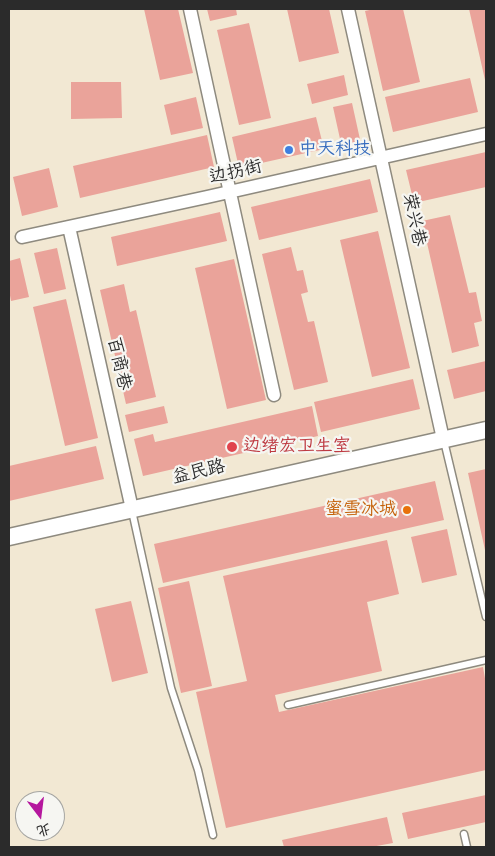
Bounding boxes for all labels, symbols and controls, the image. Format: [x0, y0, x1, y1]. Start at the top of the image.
place label: 中天科技 [299, 139, 371, 161]
marker: 中天科技 [283, 144, 295, 156]
street label: 边拐街 [207, 156, 265, 190]
street label: 荣兴巷 [397, 191, 429, 249]
street label: 百商巷 [101, 335, 135, 393]
place label: 边绪宏卫生室 [243, 436, 351, 458]
marker: 边绪宏卫生室 [225, 440, 239, 454]
street label: 益民路 [170, 456, 228, 490]
place label: 蜜雪冰城 [325, 499, 397, 521]
marker: 蜜雪冰城 [401, 504, 413, 516]
north arrow [15, 791, 65, 841]
text: 北 [35, 819, 53, 840]

